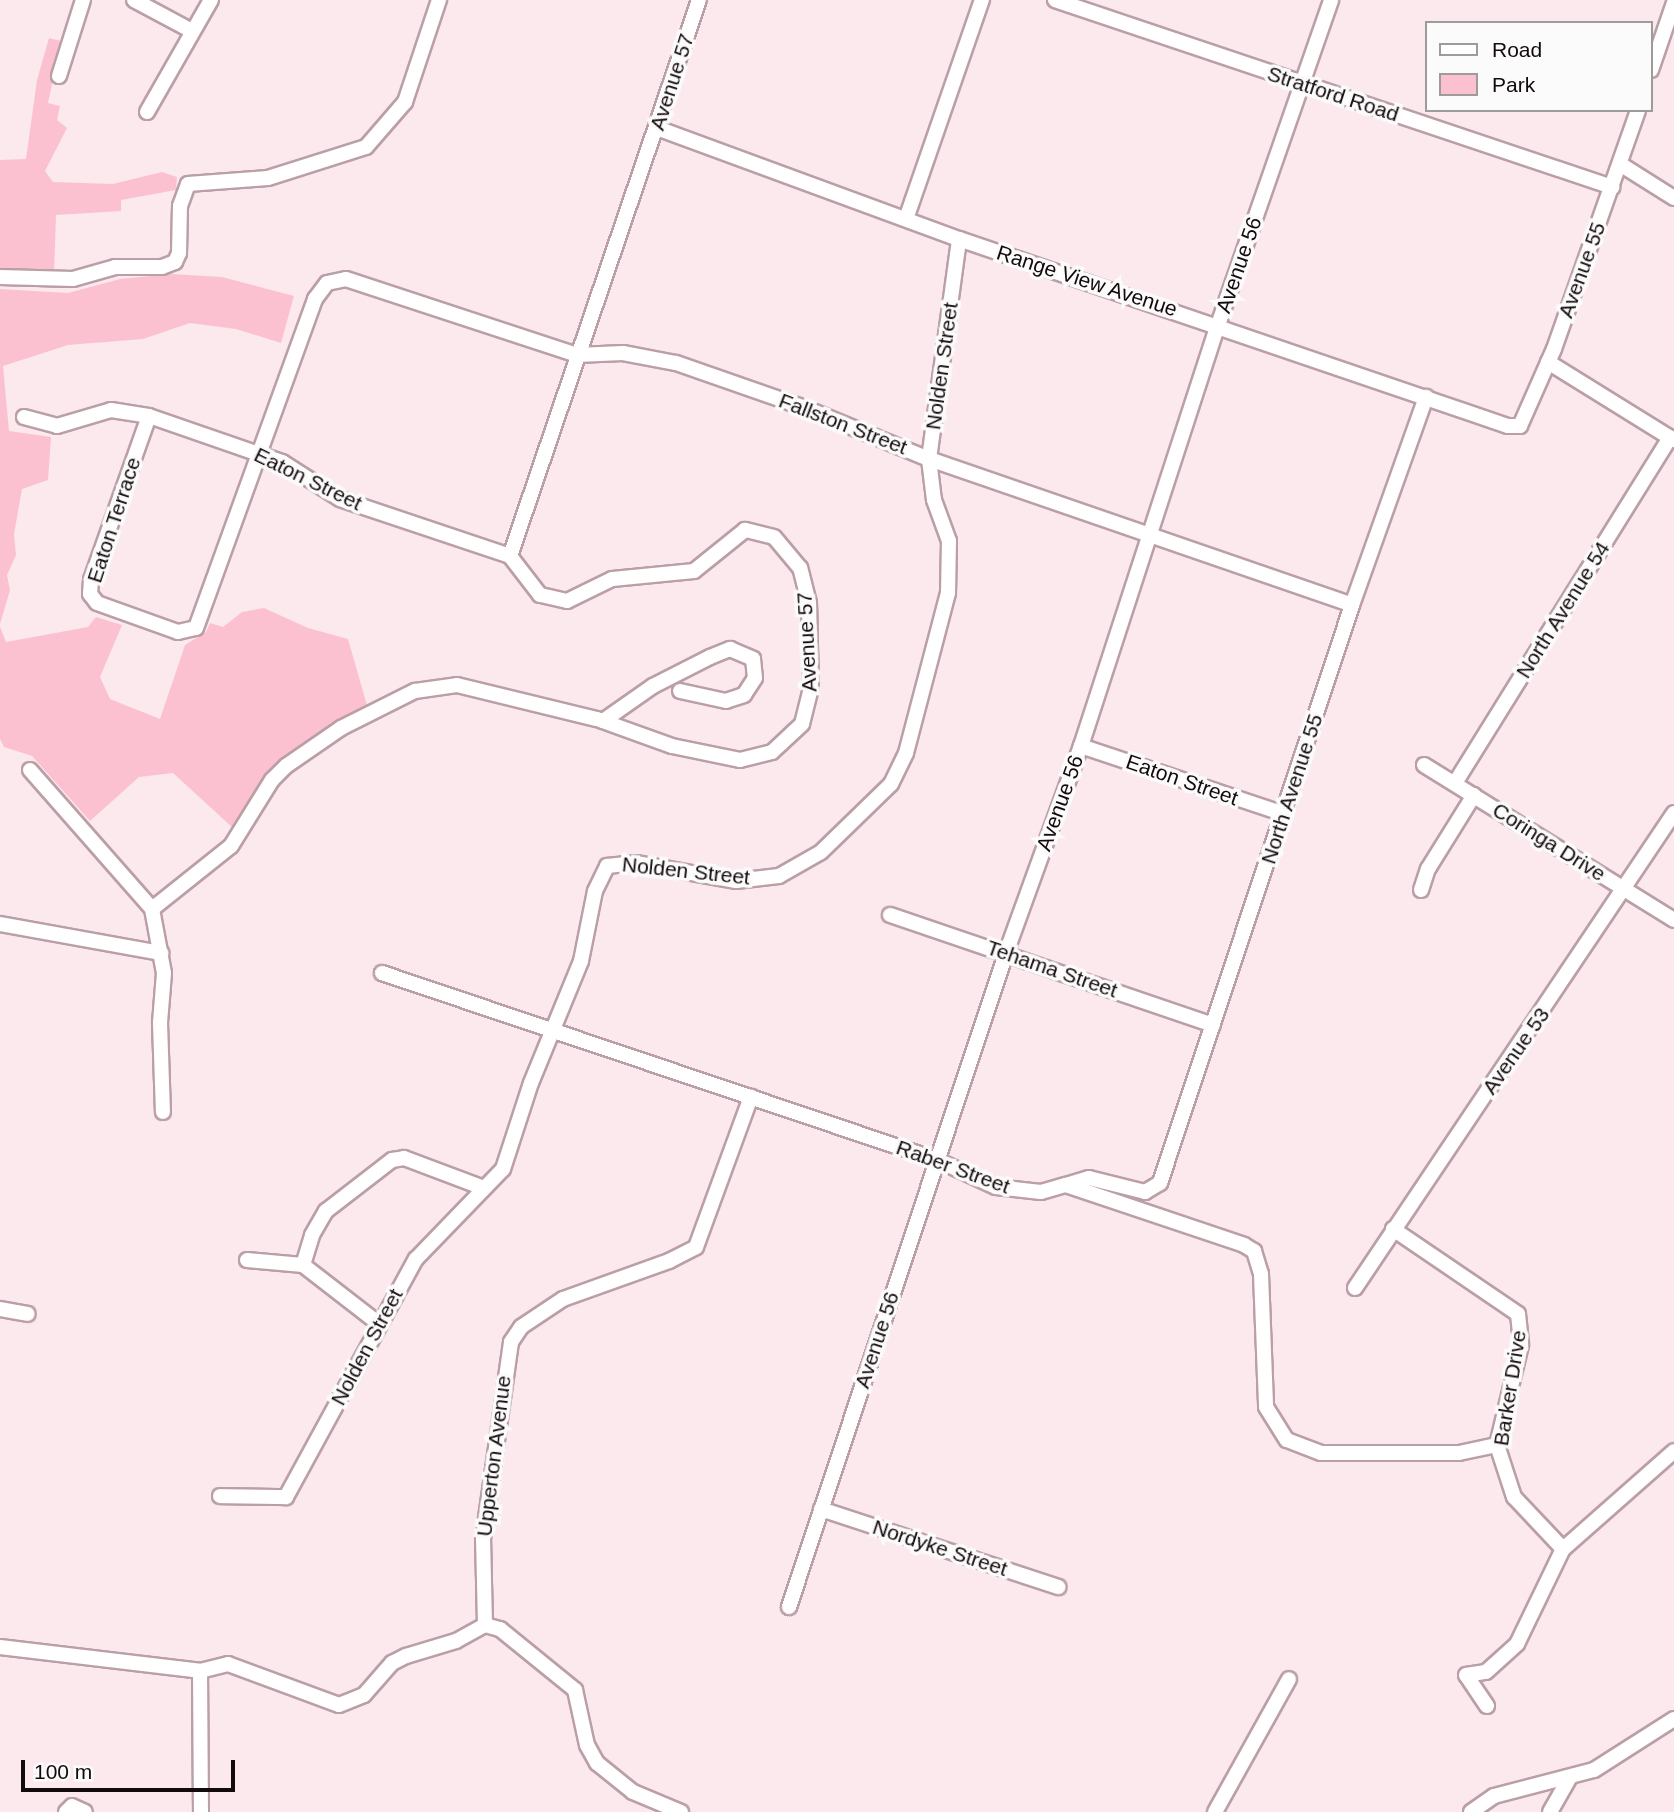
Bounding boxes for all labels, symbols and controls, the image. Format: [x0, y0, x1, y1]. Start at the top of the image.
legend [1426, 21, 1653, 112]
street label: Avenue 57 [645, 31, 699, 133]
text: Road [1492, 38, 1542, 61]
street label: Stratford Road [1264, 61, 1402, 127]
text: Park [1492, 73, 1535, 96]
street label: Avenue 56 [1211, 214, 1267, 316]
street label: Avenue 55 [1553, 219, 1611, 321]
street label: Range View Avenue [993, 240, 1181, 322]
street label: Nolden Street [921, 301, 963, 431]
street label: Fallston Street [775, 388, 911, 460]
street label: Eaton Street [250, 442, 366, 516]
street label: Eaton Terrace [82, 454, 146, 586]
street label: North Avenue 54 [1511, 537, 1615, 683]
street label: Avenue 57 [792, 591, 822, 693]
street label: North Avenue 55 [1256, 710, 1328, 868]
street label: Eaton Street [1123, 749, 1241, 811]
street label: Avenue 56 [1031, 752, 1089, 854]
street label: Coringa Drive [1488, 797, 1610, 887]
street label: Nolden Street [621, 852, 751, 890]
street label: Tehama Street [983, 935, 1121, 1003]
street label: Avenue 53 [1477, 1003, 1555, 1099]
street label: Raber Street [893, 1135, 1013, 1199]
street label: Nolden Street [326, 1284, 408, 1410]
street label: Avenue 56 [850, 1289, 904, 1391]
street label: Barker Drive [1488, 1328, 1532, 1448]
street label: Upperton Avenue [472, 1374, 516, 1538]
street label: Nordyke Street [870, 1514, 1010, 1582]
scale bar [24, 1745, 238, 1789]
text: 100 m [34, 1760, 92, 1783]

